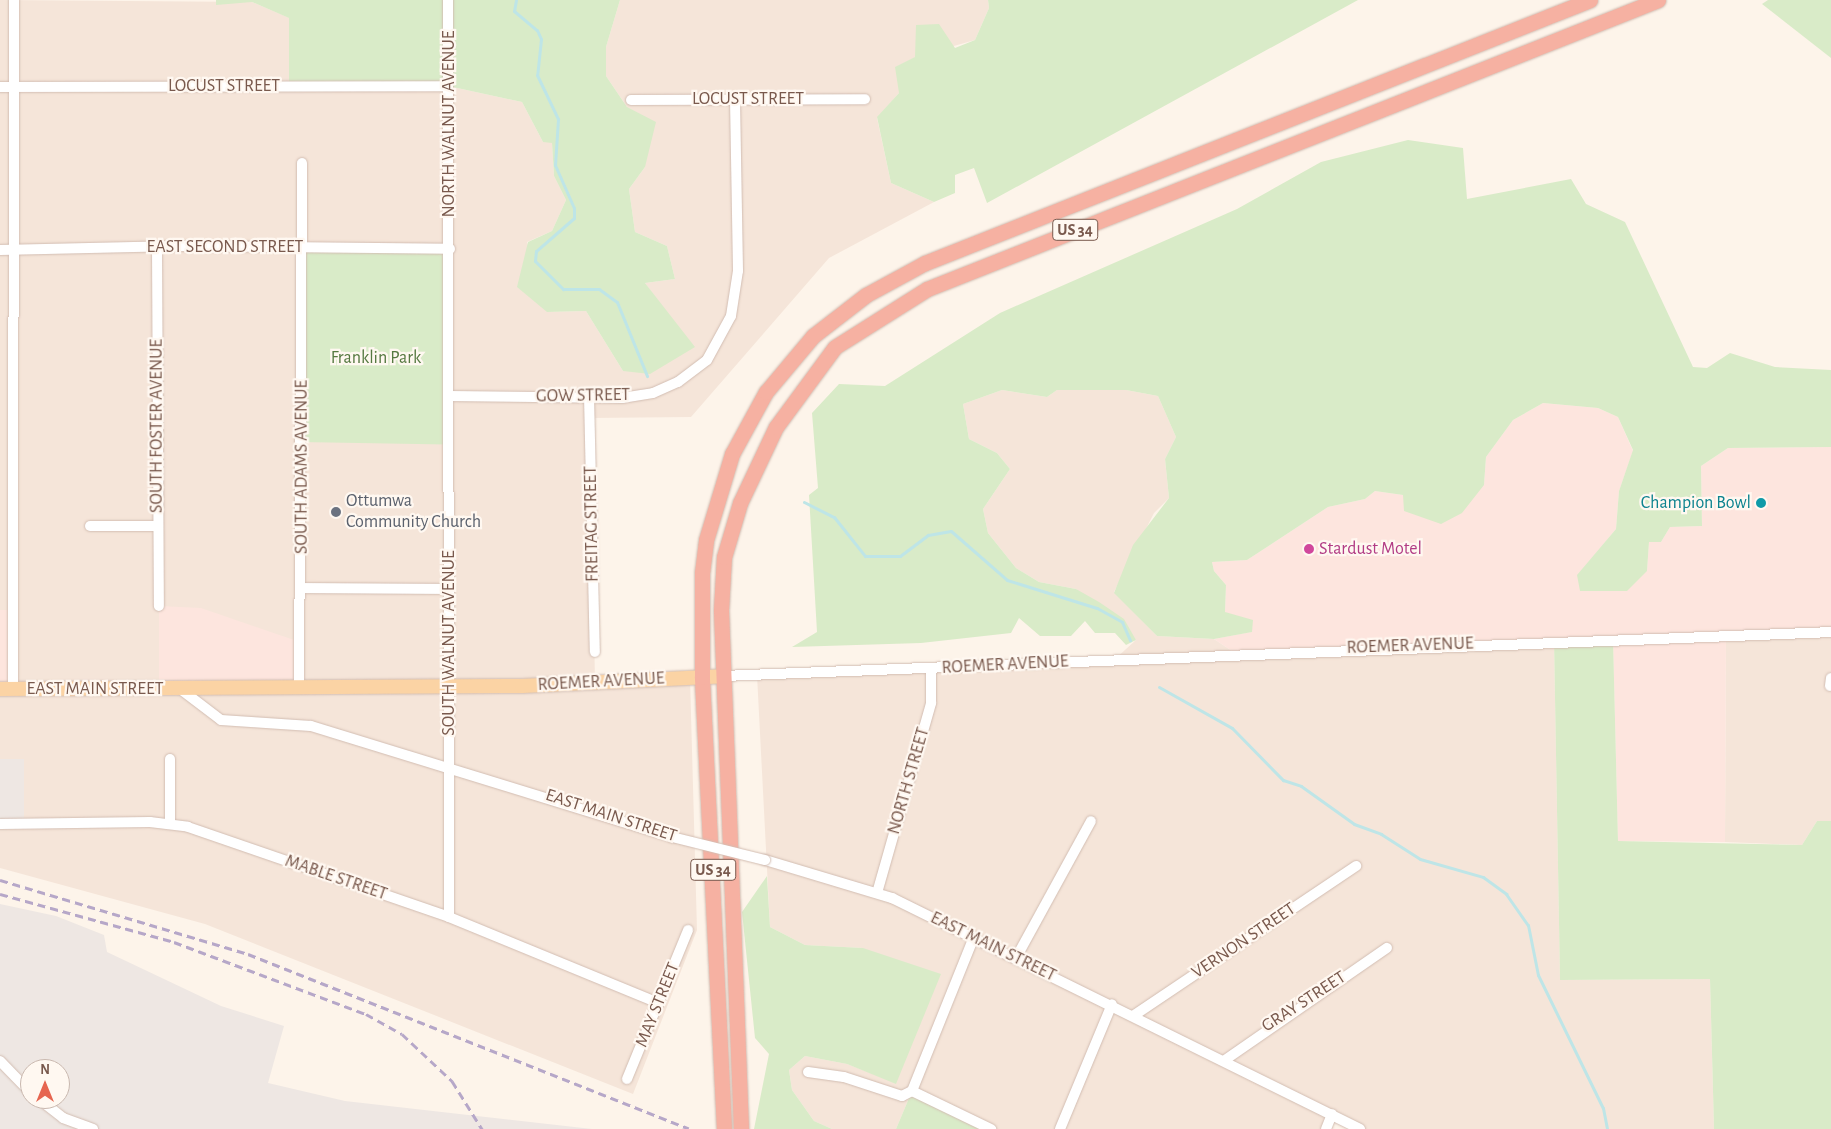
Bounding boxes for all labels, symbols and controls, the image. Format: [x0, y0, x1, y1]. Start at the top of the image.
street label: NORTH WALNUT AVENUE [438, 31, 460, 217]
street label: LOCUST STREET [168, 75, 280, 97]
street label: LOCUST STREET [692, 88, 804, 110]
road number: US 34 [1051, 216, 1099, 244]
street label: EAST SECOND STREET [147, 236, 303, 258]
street label: SOUTH FOSTER AVENUE [146, 339, 168, 513]
park label: Franklin Park [331, 347, 421, 369]
street label: SOUTH ADAMS AVENUE [291, 380, 313, 554]
street label: GOW STREET [536, 384, 630, 408]
street label: FREITAG STREET [580, 466, 604, 582]
place label: Ottumwa Community Church [346, 491, 481, 534]
place label: Champion Bowl [1641, 492, 1751, 514]
marker: Champion Bowl [1755, 497, 1767, 509]
marker: Ottumwa Community Church [330, 506, 342, 518]
place label: Stardust Motel [1319, 538, 1422, 560]
marker: Stardust Motel [1303, 543, 1315, 555]
street label: SOUTH WALNUT AVENUE [438, 550, 460, 736]
street label: ROEMER AVENUE [1346, 633, 1474, 659]
street label: ROEMER AVENUE [941, 651, 1069, 679]
street label: ROEMER AVENUE [537, 668, 665, 696]
street label: EAST MAIN STREET [27, 678, 163, 700]
street label: NORTH STREET [883, 725, 935, 837]
street label: EAST MAIN STREET [543, 785, 679, 847]
street label: MABLE STREET [282, 850, 390, 906]
road number: US 34 [689, 856, 737, 884]
street label: VERNON STREET [1188, 898, 1300, 984]
street label: EAST MAIN STREET [927, 907, 1059, 987]
street label: MAY STREET [631, 960, 685, 1050]
street label: GRAY STREET [1258, 967, 1350, 1037]
north arrow [20, 1059, 70, 1109]
text: N [40, 1063, 50, 1077]

